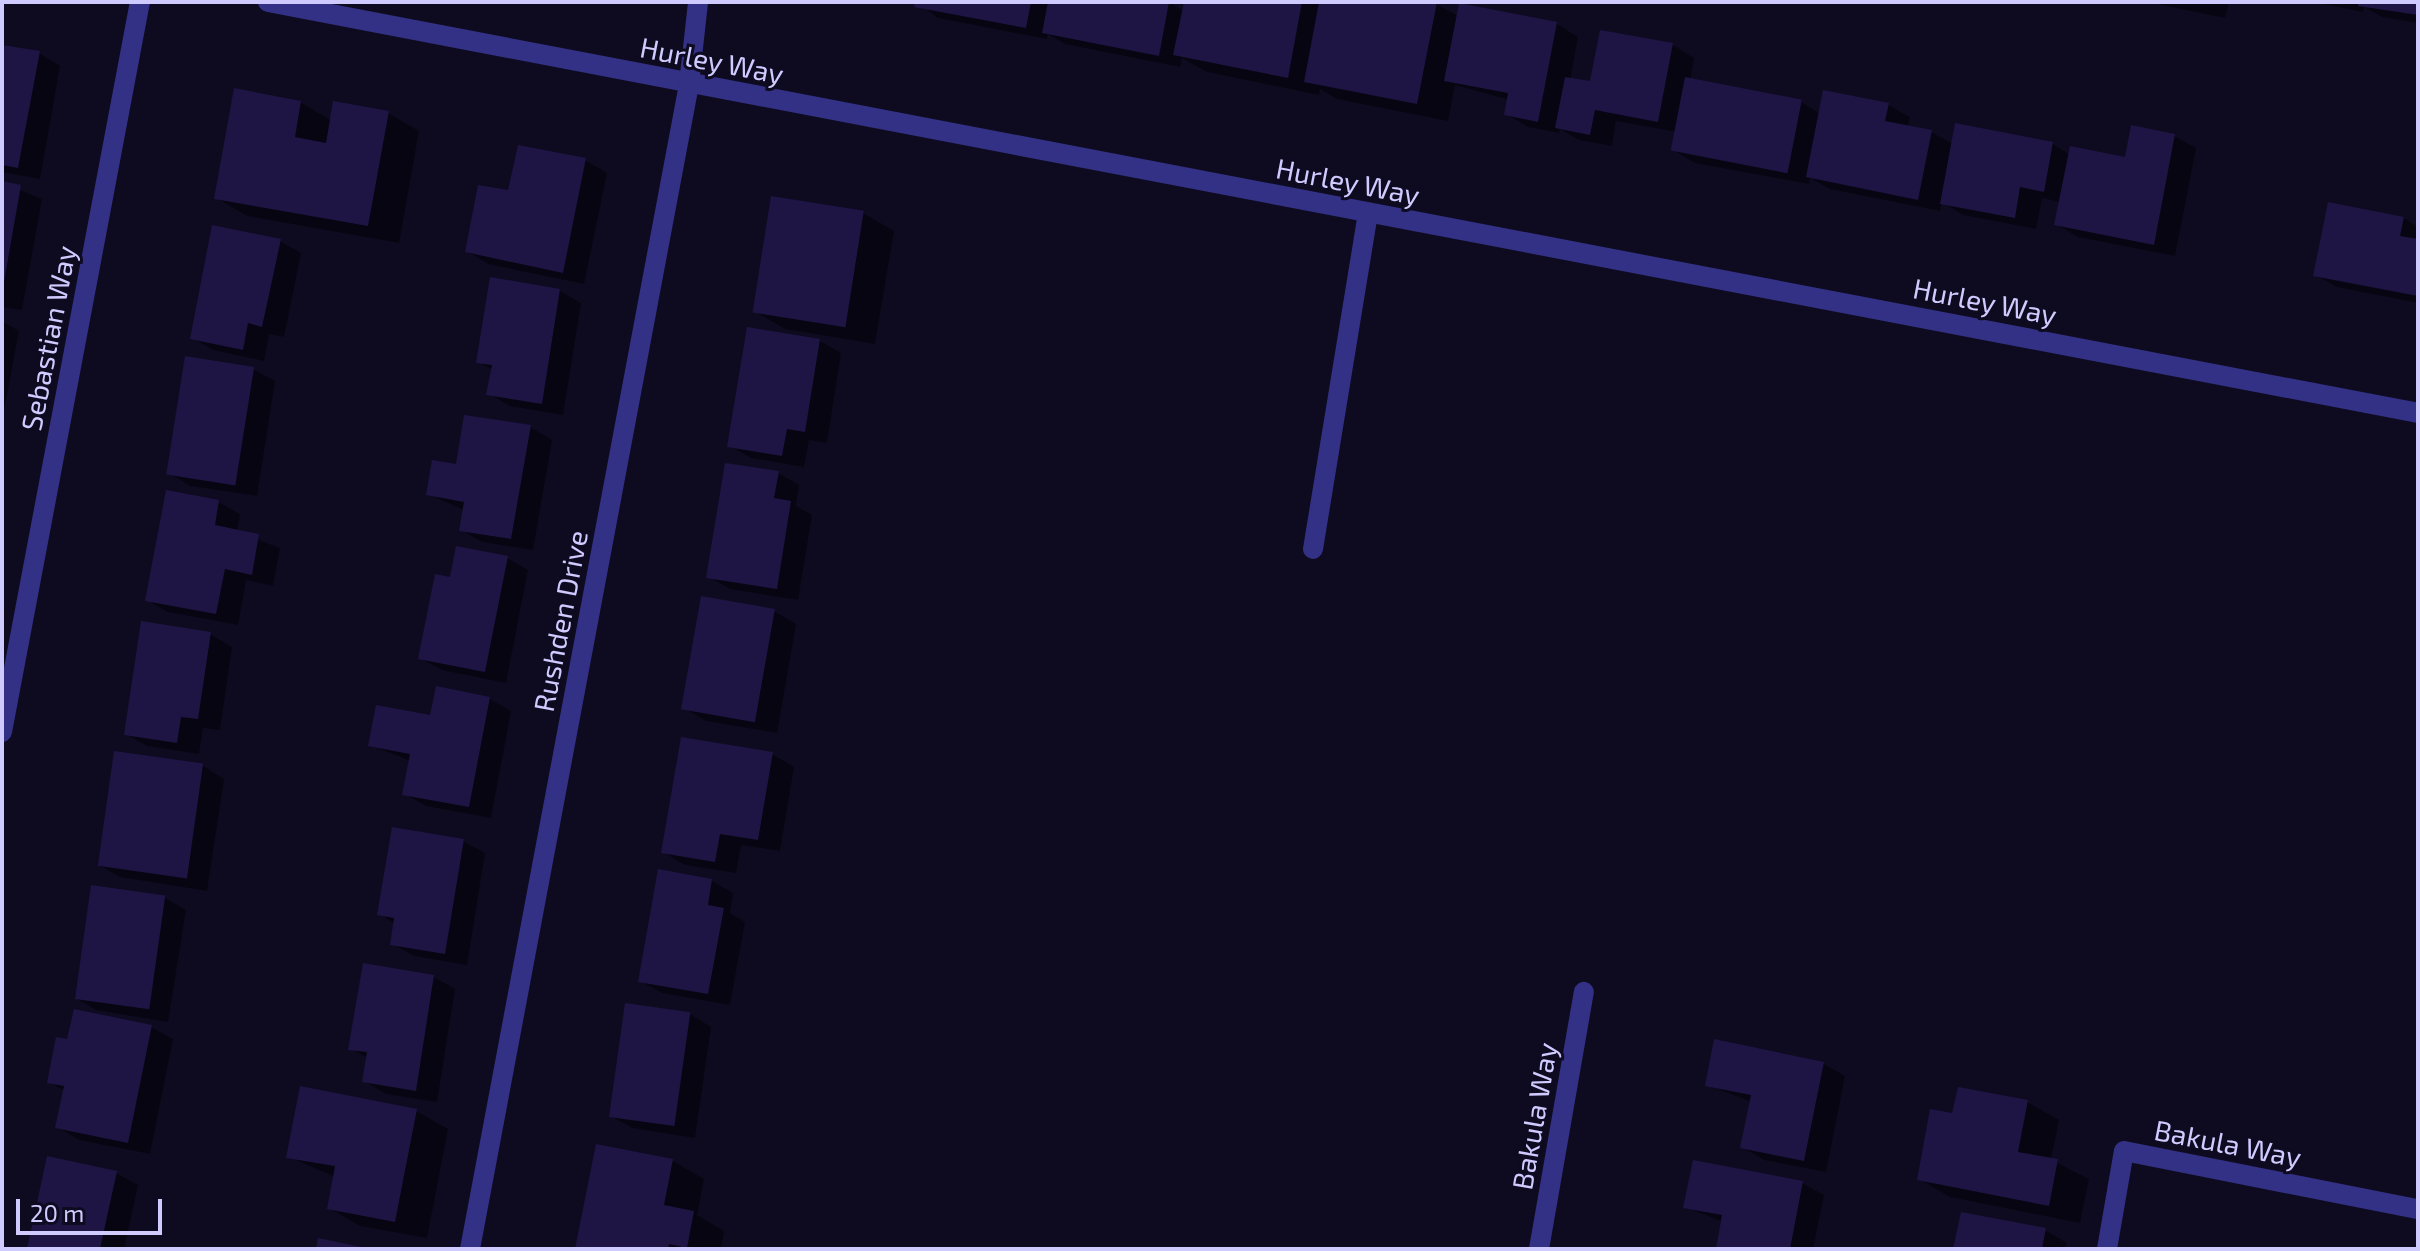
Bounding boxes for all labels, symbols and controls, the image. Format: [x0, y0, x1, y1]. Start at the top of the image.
street label: Hurley Way [637, 30, 787, 90]
street label: Hurley Way [1273, 151, 1423, 211]
street label: Sebastian Way [14, 242, 82, 434]
street label: Hurley Way [1910, 271, 2060, 331]
street label: Rushden Drive [526, 528, 594, 714]
street label: Bakula Way [1504, 1040, 1564, 1192]
street label: Bakula Way [2152, 1112, 2304, 1174]
scale bar [20, 1183, 166, 1233]
text: 20 m [30, 1198, 84, 1227]

